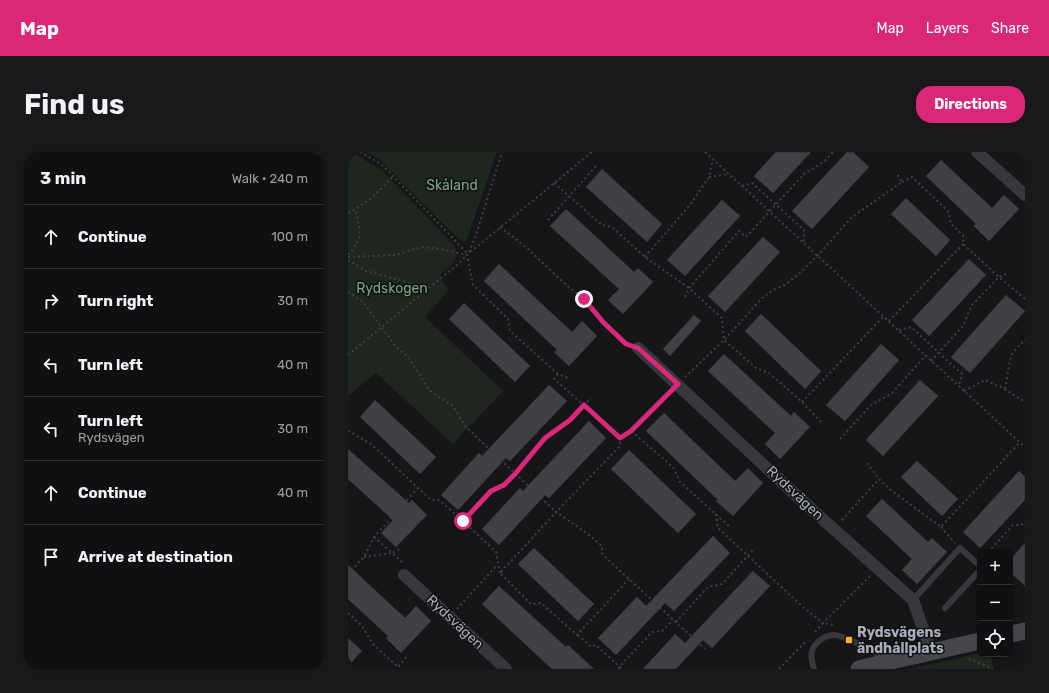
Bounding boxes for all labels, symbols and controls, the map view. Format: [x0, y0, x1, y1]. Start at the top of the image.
text: Map [20, 17, 59, 40]
text: Map [877, 20, 904, 37]
text: Layers [926, 20, 969, 37]
text: Share [991, 20, 1029, 37]
button: Directions [916, 86, 1025, 123]
text: Find us [24, 88, 124, 121]
text: 3 min [40, 168, 86, 188]
text: Walk · 240 m [232, 171, 308, 186]
park label: Skåland [426, 177, 478, 194]
icon: ahead [40, 226, 62, 248]
text: Continue [78, 228, 147, 246]
text: 100 m [271, 229, 308, 244]
park label: Rydskogen [356, 280, 428, 297]
icon: right [40, 290, 62, 312]
route end [575, 290, 593, 308]
text: Turn right [78, 292, 153, 310]
text: 30 m [277, 293, 308, 308]
icon: left [40, 354, 62, 376]
text: Turn left [78, 356, 143, 374]
text: 40 m [277, 357, 308, 372]
text: Turn left [78, 412, 143, 430]
icon: left [40, 418, 62, 440]
text: 30 m [277, 421, 308, 436]
text: Rydsvägen [78, 430, 145, 445]
street label: Rydsvägen [763, 462, 827, 524]
icon: ahead [40, 482, 62, 504]
text: Continue [78, 484, 147, 502]
text: 40 m [277, 485, 308, 500]
route start [454, 512, 472, 530]
icon: arrive [40, 546, 62, 568]
text: Arrive at destination [78, 548, 233, 566]
map controls [977, 549, 1013, 657]
button: + [977, 549, 1013, 585]
button: − [977, 585, 1013, 621]
street label: Rydsvägen [423, 591, 487, 653]
button: locate [977, 621, 1013, 657]
place label: Rydsvägens ändhållplats [857, 624, 944, 657]
marker: Rydsvägens ändhållplats [844, 635, 854, 645]

